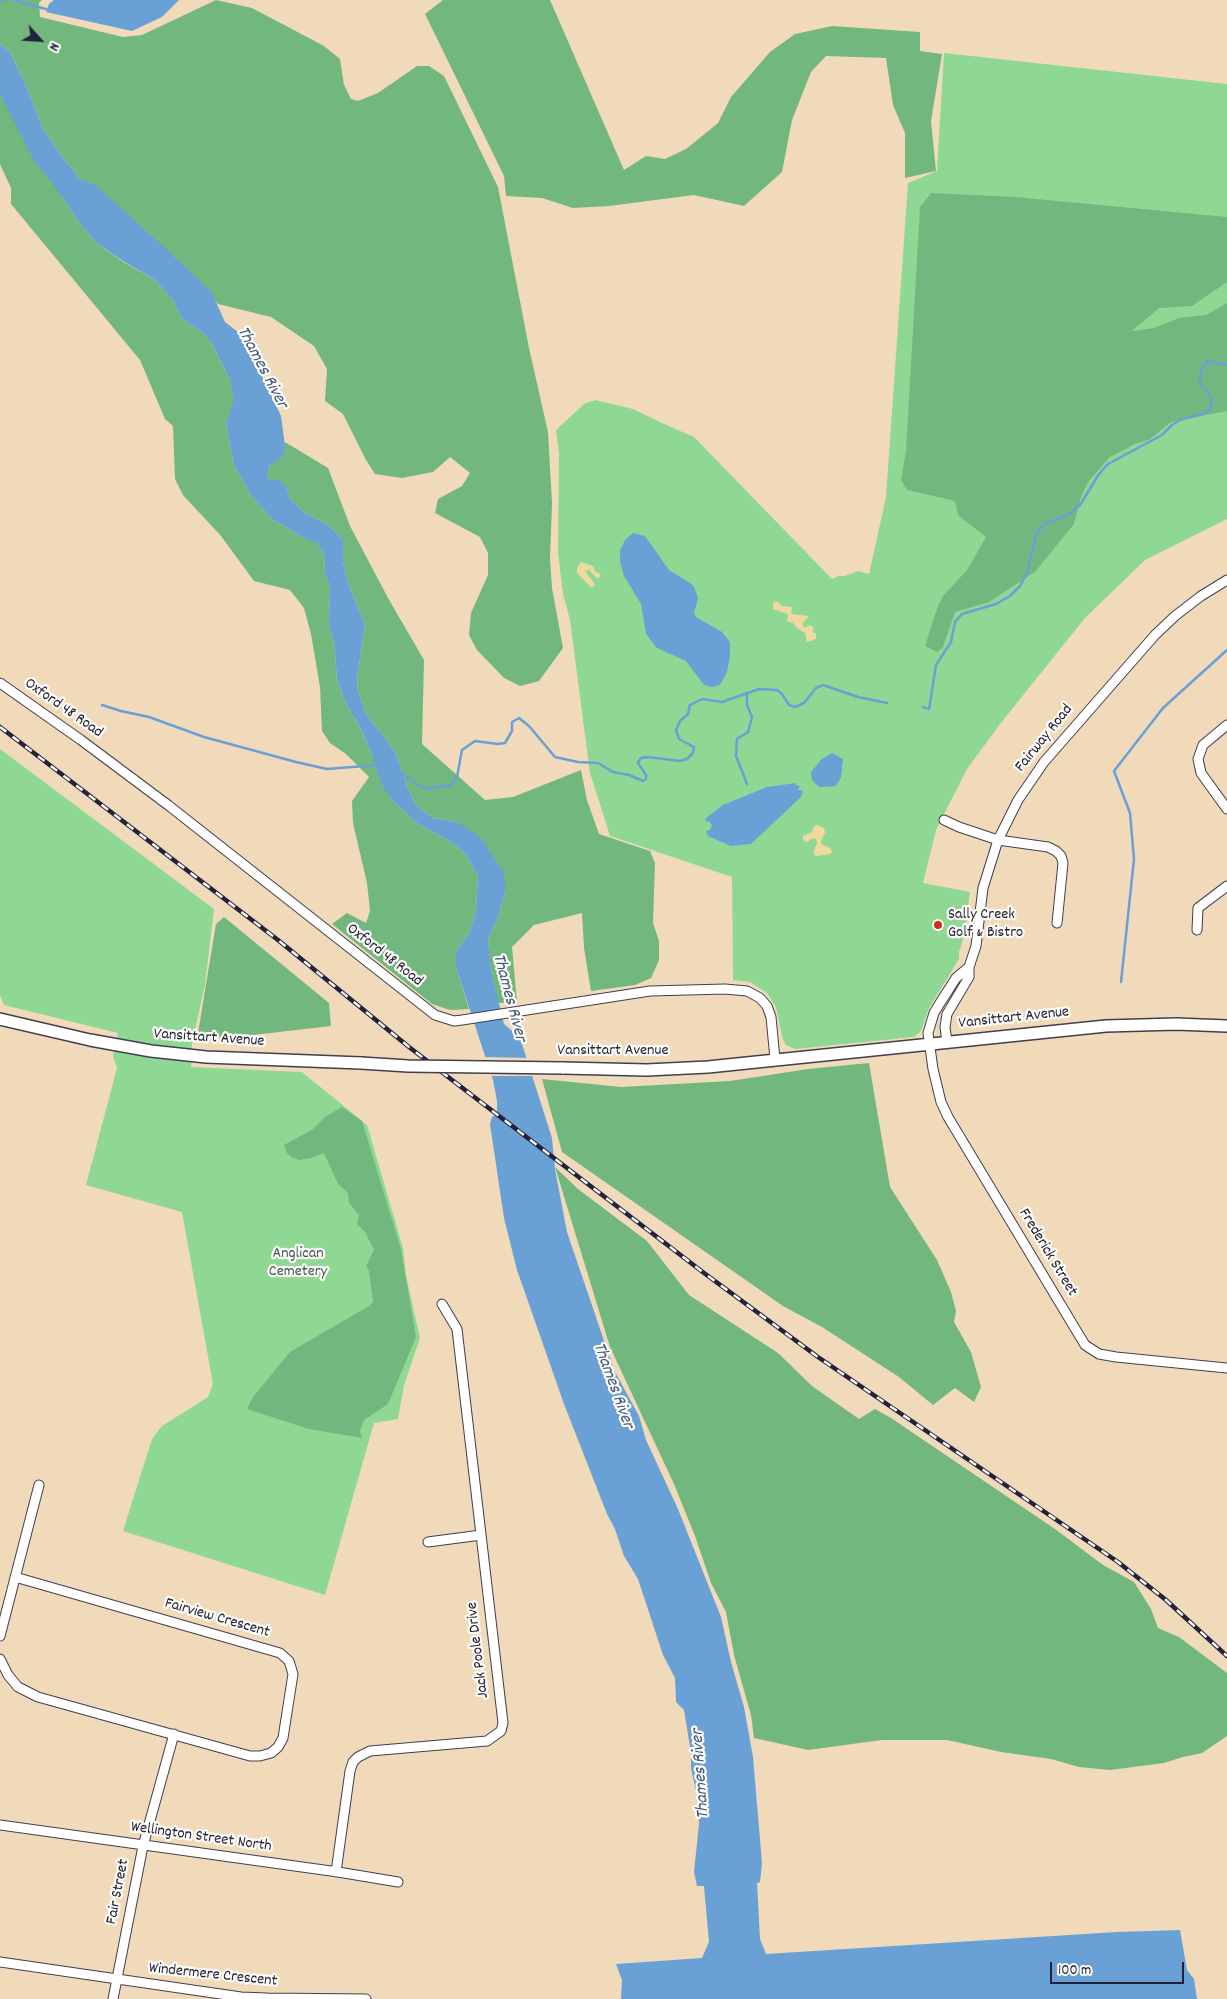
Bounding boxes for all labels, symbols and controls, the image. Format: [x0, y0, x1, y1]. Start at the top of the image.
north arrow [15, 15, 65, 65]
text: N [43, 39, 64, 54]
water label: Thames River [230, 323, 292, 413]
street label: Oxford 48 Road [20, 675, 106, 743]
street label: Fairway Road [1012, 701, 1078, 777]
place label: Sally Creek Golf & Bistro [948, 906, 1023, 944]
marker: Sally Creek Golf & Bistro [932, 919, 944, 931]
street label: Oxford 48 Road [342, 920, 426, 992]
water label: Thames River [486, 952, 530, 1044]
street label: Vansittart Avenue [958, 1004, 1070, 1034]
street label: Vansittart Avenue [153, 1026, 265, 1052]
street label: Vansittart Avenue [558, 1042, 668, 1062]
street label: Frederick Street [1013, 1206, 1081, 1300]
park label: Anglican Cemetery [269, 1245, 327, 1283]
water label: Thames River [586, 1340, 638, 1432]
street label: Fairview Crescent [162, 1595, 272, 1643]
street label: Jack Poole Drive [464, 1601, 494, 1699]
water label: Thames River [688, 1728, 716, 1820]
street label: Wellington Street North [129, 1819, 273, 1857]
street label: Fair Street [103, 1858, 135, 1926]
scale bar [1052, 1952, 1186, 1984]
street label: Windermere Crescent [148, 1960, 278, 1992]
text: 100 m [1058, 1960, 1091, 1982]

